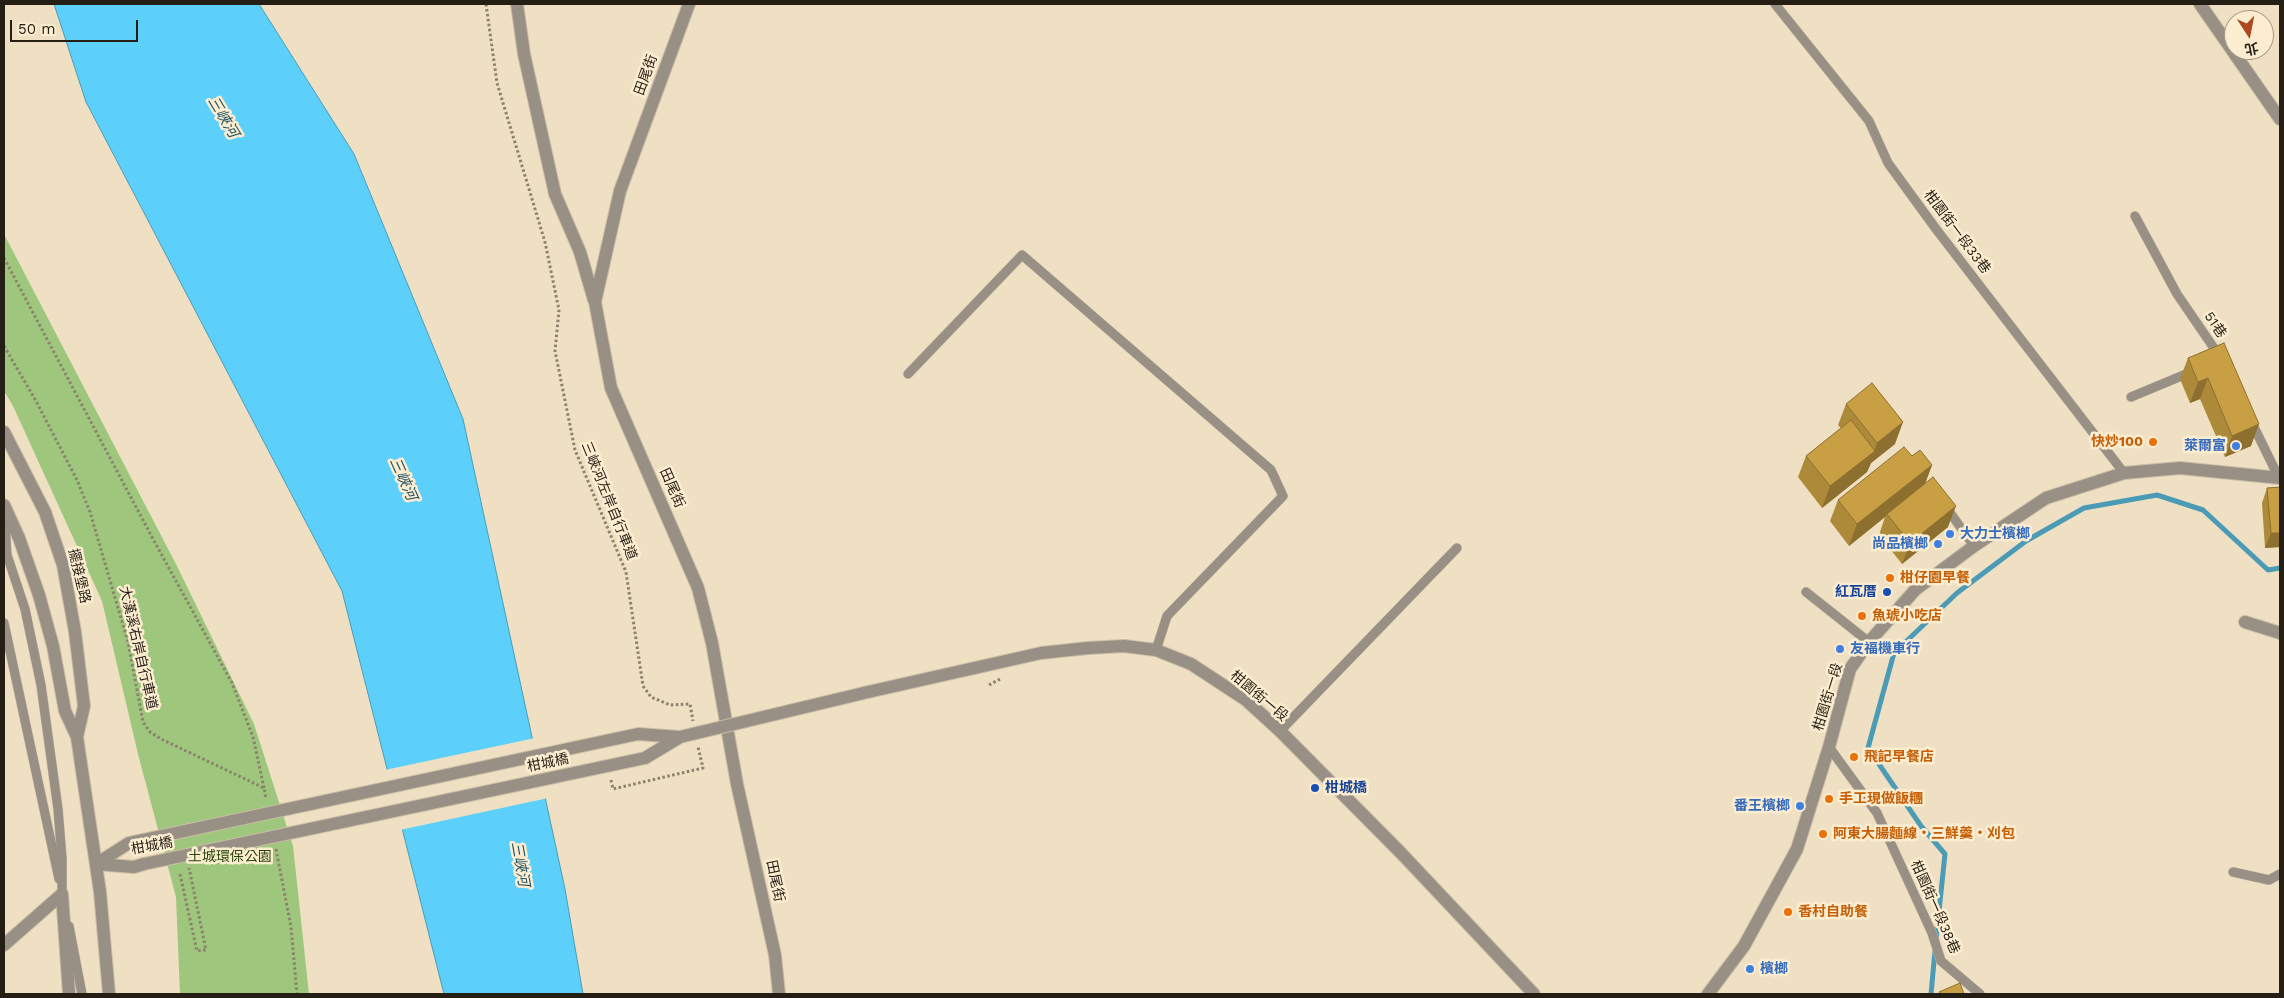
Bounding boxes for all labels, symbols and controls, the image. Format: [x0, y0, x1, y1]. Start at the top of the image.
scale bar [12, 10, 140, 42]
north arrow [2224, 10, 2274, 60]
text: 50 m [18, 20, 55, 38]
text: 北 [2243, 40, 2260, 58]
street label: 田尾街 [631, 52, 661, 98]
water label: 三峽河 [204, 93, 242, 141]
street label: 柑園街一段33巷 [1920, 187, 1994, 277]
street label: 51巷 [2200, 309, 2230, 341]
place label: 快炒100 [2091, 434, 2143, 450]
marker: 快炒100 [2147, 436, 2159, 448]
place label: 萊爾富 [2184, 438, 2226, 454]
street label: 三峽河左岸自行車道 [578, 439, 640, 563]
marker: 萊爾富 [2230, 440, 2242, 452]
water label: 三峽河 [386, 455, 420, 503]
street label: 田尾街 [656, 465, 688, 511]
place label: 大力士檳榔 [1960, 526, 2030, 542]
marker: 大力士檳榔 [1944, 528, 1956, 540]
place label: 尚品檳榔 [1872, 536, 1928, 552]
marker: 尚品檳榔 [1932, 538, 1944, 550]
street label: 擺接堡路 [65, 547, 93, 605]
place label: 柑仔園早餐 [1900, 570, 1970, 586]
marker: 柑仔園早餐 [1884, 572, 1896, 584]
place label: 紅瓦厝 [1835, 584, 1877, 600]
street label: 大漢溪右岸自行車道 [116, 585, 160, 711]
marker: 紅瓦厝 [1881, 586, 1893, 598]
place label: 魚琥小吃店 [1872, 608, 1942, 624]
marker: 魚琥小吃店 [1856, 610, 1868, 622]
place label: 友福機車行 [1850, 641, 1920, 657]
marker: 友福機車行 [1834, 643, 1846, 655]
street label: 柑園街一段 [1810, 661, 1846, 733]
street label: 柑園街一段 [1227, 667, 1291, 725]
place label: 飛記早餐店 [1864, 749, 1934, 765]
street label: 柑城橋 [526, 750, 570, 776]
marker: 飛記早餐店 [1848, 751, 1860, 763]
place label: 柑城橋 [1325, 780, 1367, 796]
marker: 柑城橋 [1309, 782, 1321, 794]
place label: 手工現做飯糰 [1839, 791, 1923, 807]
marker: 手工現做飯糰 [1823, 793, 1835, 805]
place label: 番王檳榔 [1734, 798, 1790, 814]
marker: 番王檳榔 [1794, 800, 1806, 812]
place label: 阿東大腸麵線‧三鮮羹‧刈包 [1833, 826, 2015, 842]
marker: 阿東大腸麵線‧三鮮羹‧刈包 [1817, 828, 1829, 840]
street label: 柑城橋 [130, 834, 174, 858]
water label: 三峽河 [507, 840, 533, 888]
park label: 土城環保公園 [188, 849, 272, 865]
street label: 柑園街一段38巷 [1907, 858, 1963, 956]
street label: 田尾街 [762, 859, 788, 903]
place label: 香村自助餐 [1798, 904, 1868, 920]
marker: 香村自助餐 [1782, 906, 1794, 918]
place label: 檳榔 [1760, 961, 1788, 977]
marker: 檳榔 [1744, 963, 1756, 975]

